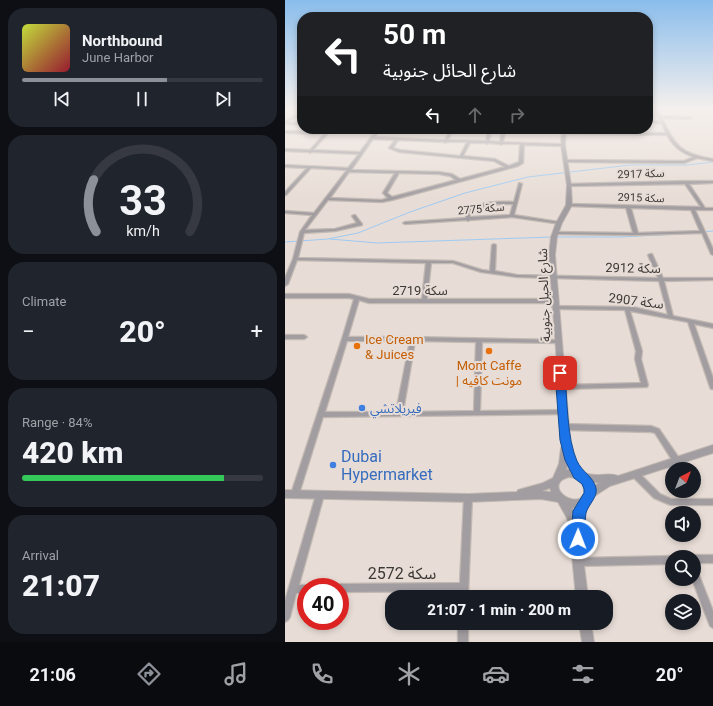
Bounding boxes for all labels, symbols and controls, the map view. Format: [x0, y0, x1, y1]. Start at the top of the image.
text: 50 m [383, 18, 446, 51]
icon: left [317, 28, 369, 80]
text: Northbound [82, 32, 163, 50]
text: June Harbor [82, 50, 154, 65]
text: شارع الحائل جنوبية [383, 60, 516, 81]
icon: previous [51, 88, 73, 110]
icon: pause [131, 88, 153, 110]
icon: next [212, 88, 234, 110]
icon: left [422, 104, 444, 126]
icon: ahead [464, 104, 486, 126]
icon: right [506, 104, 528, 126]
street label: سكة 2917 [617, 167, 665, 181]
text: 33 [119, 176, 166, 225]
street label: سكة 2915 [617, 191, 665, 205]
street label: سكة 2775 [457, 200, 505, 218]
text: km/h [126, 223, 159, 239]
street label: شارع الحيل جنوبية [535, 248, 556, 342]
street label: سكة 2912 [605, 260, 661, 276]
street label: سكة 2719 [392, 283, 448, 298]
street label: سكة 2907 [608, 290, 664, 312]
text: Climate [22, 294, 66, 309]
text: 20° [119, 314, 166, 349]
text: − [22, 319, 35, 344]
text: + [251, 319, 263, 344]
place label: Ice Cream & Juices [365, 332, 424, 362]
marker: Ice Cream & Juices [352, 341, 362, 351]
marker: Mont Caffe | مونت كافيه [484, 346, 494, 356]
pin [543, 356, 577, 390]
place label: Mont Caffe | مونت كافيه [456, 358, 522, 388]
icon: arrive [549, 362, 571, 384]
place label: فيريلاتشي [370, 401, 422, 419]
marker: فيريلاتشي [357, 403, 367, 413]
text: Range · 84% [22, 415, 92, 430]
text: 420 km [22, 435, 124, 470]
place label: Dubai Hypermarket [341, 447, 433, 484]
marker: Dubai Hypermarket [328, 460, 338, 470]
north arrow [665, 462, 701, 498]
map controls [665, 462, 701, 630]
button: sound [665, 506, 701, 542]
position arrow [557, 518, 599, 560]
text: Arrival [22, 548, 59, 563]
button: search [665, 550, 701, 586]
street label: سكة 2572 [368, 564, 436, 583]
text: 21:07 [22, 568, 100, 603]
speed limit sign: 40 [297, 578, 349, 630]
button: layers [665, 594, 701, 630]
text: 21:07 · 1 min · 200 m [427, 601, 571, 619]
icon: directions [135, 660, 163, 688]
icon: music [222, 660, 250, 688]
icon: phone [308, 660, 336, 688]
icon: climate [395, 660, 423, 688]
icon: car [482, 660, 510, 688]
icon: filters [569, 660, 597, 688]
text: 21:06 [29, 664, 76, 685]
text: 20° [656, 664, 684, 685]

